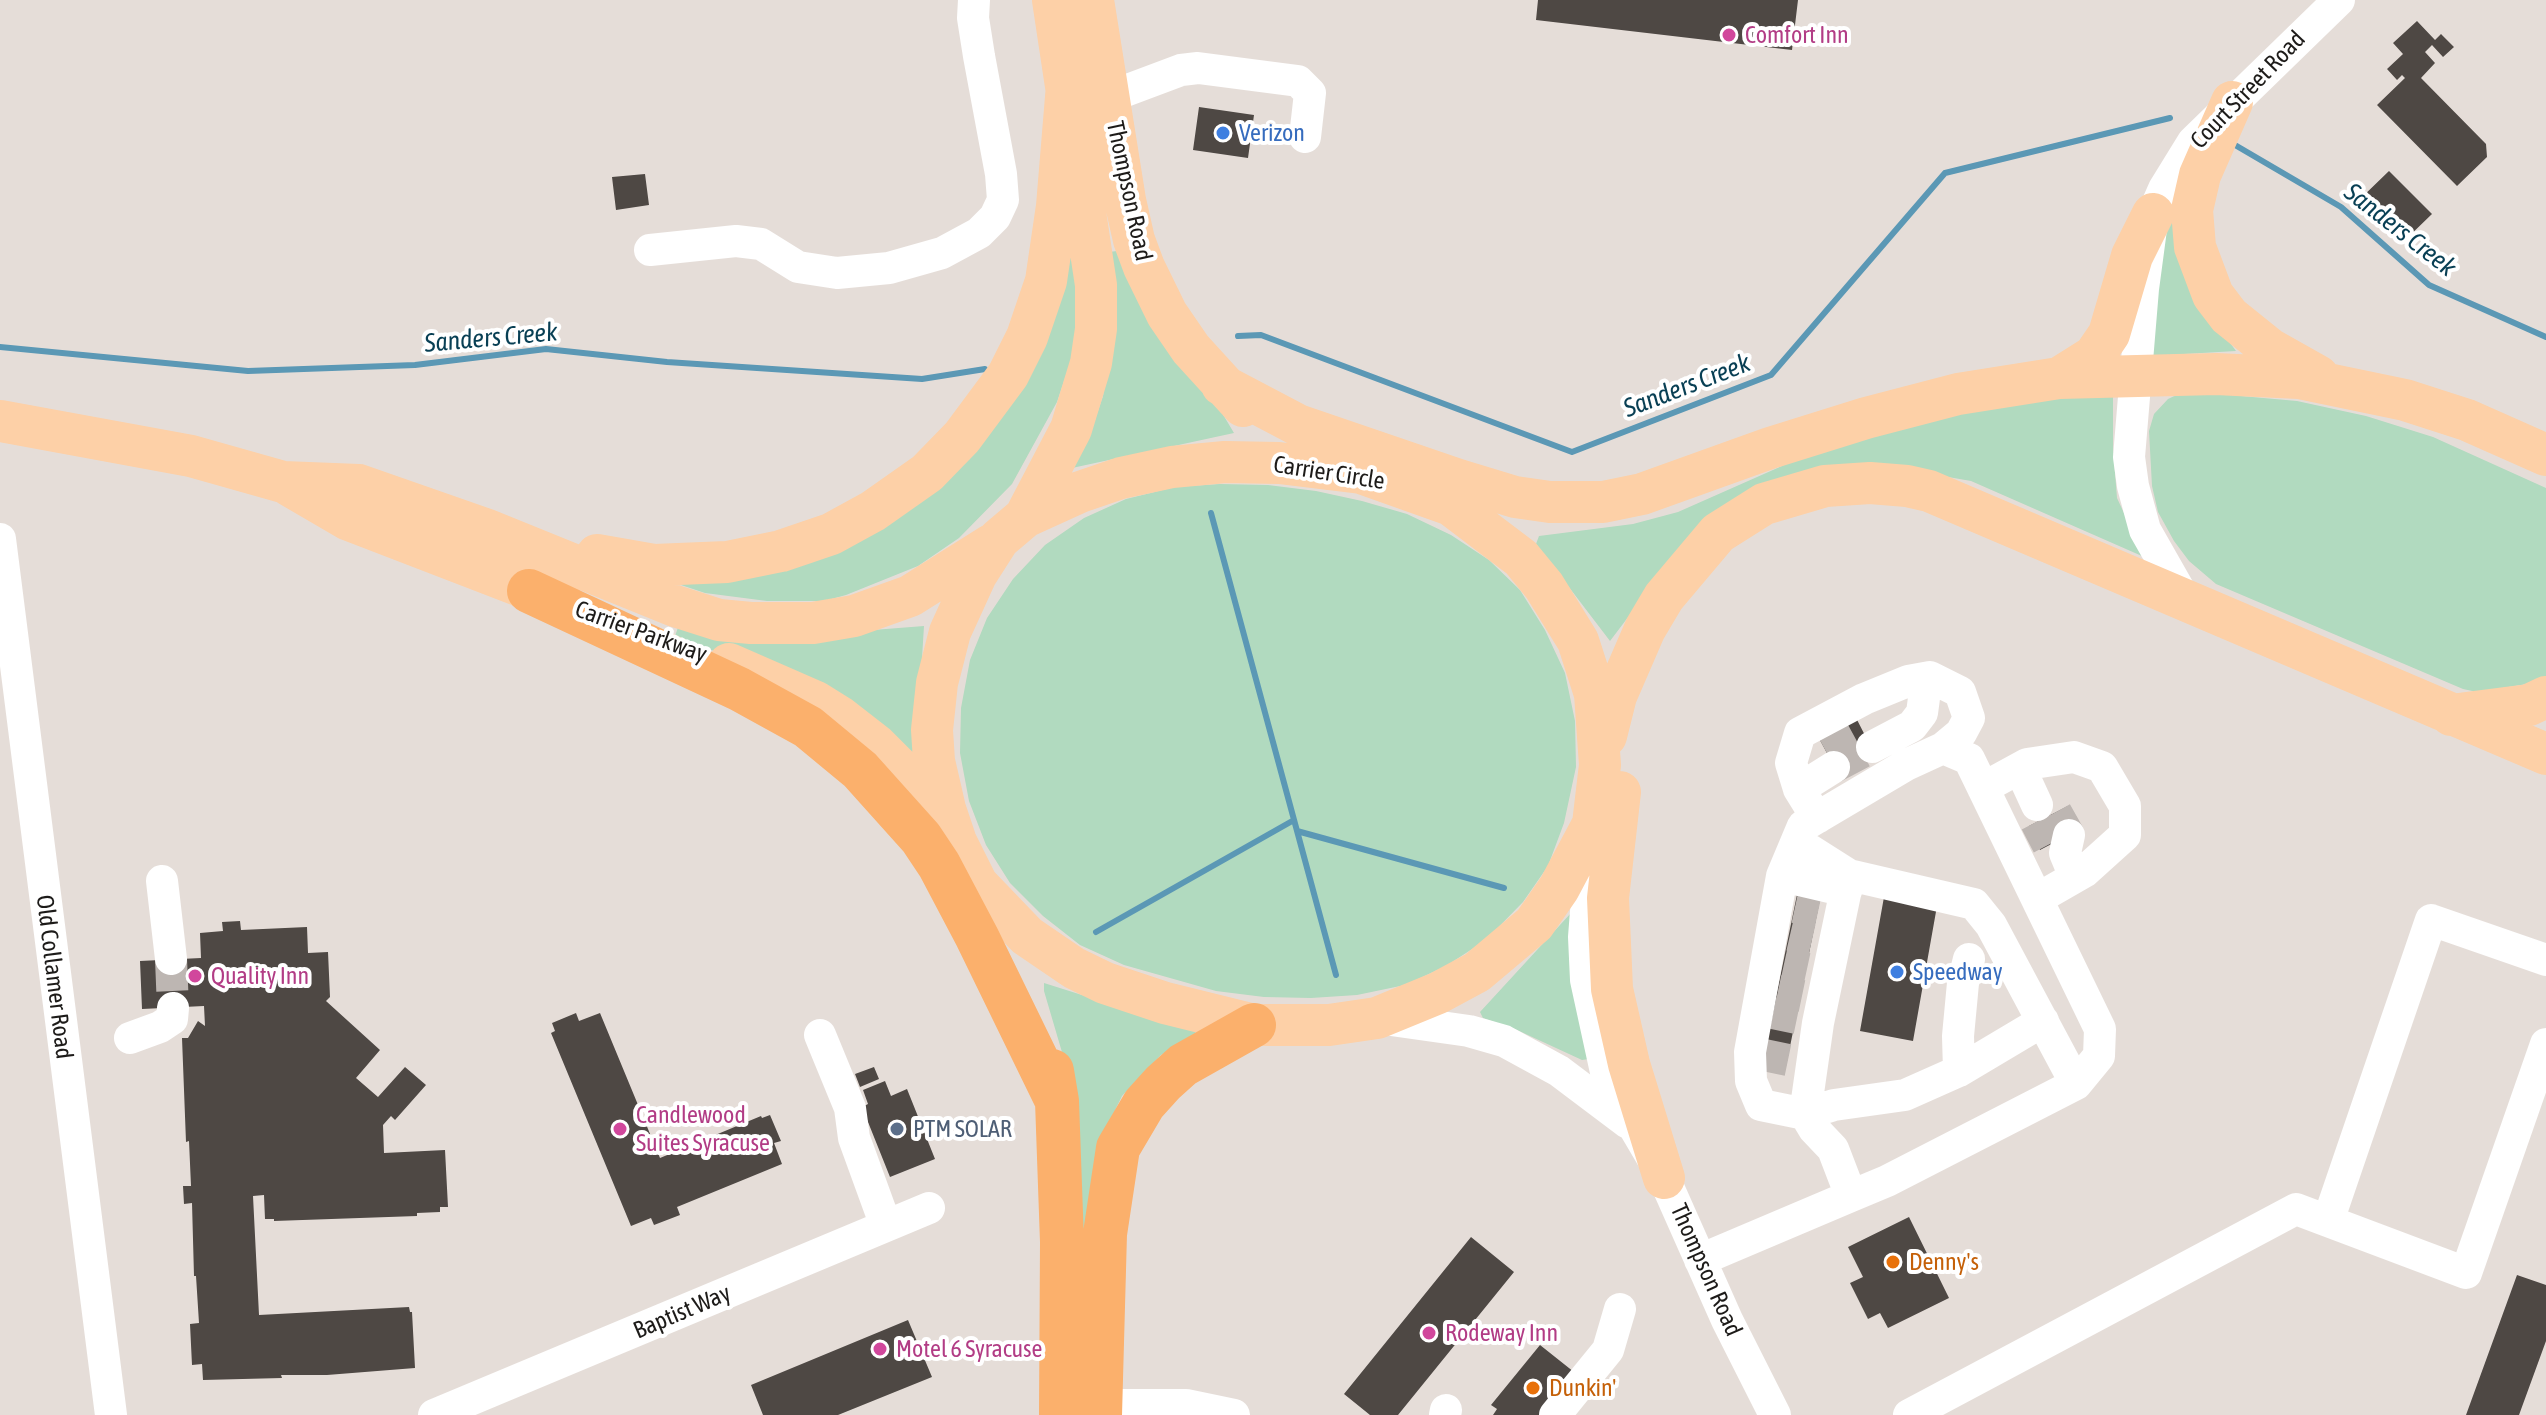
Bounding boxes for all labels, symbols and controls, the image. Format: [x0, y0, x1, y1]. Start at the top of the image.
place label: Comfort Inn [1745, 21, 1849, 49]
street label: Court Street Road [2185, 25, 2311, 155]
marker: Comfort Inn [1720, 26, 1738, 44]
street label: Thompson Road [1100, 118, 1158, 264]
place label: Verizon [1239, 119, 1305, 147]
marker: Verizon [1214, 124, 1232, 142]
water label: Sanders Creek [2338, 177, 2462, 283]
water label: Sanders Creek [423, 317, 559, 359]
water label: Sanders Creek [1619, 348, 1755, 424]
street label: Carrier Circle [1271, 450, 1387, 496]
street label: Carrier Parkway [571, 595, 711, 669]
street label: Old Collamer Road [30, 893, 78, 1061]
place label: Speedway [1913, 958, 2003, 986]
place label: Quality Inn [211, 962, 309, 990]
marker: Speedway [1888, 963, 1906, 981]
marker: Quality Inn [186, 967, 204, 985]
place label: Candlewood Suites Syracuse [636, 1101, 770, 1157]
place label: PTM SOLAR [913, 1115, 1012, 1143]
marker: Candlewood Suites Syracuse [611, 1120, 629, 1138]
marker: PTM SOLAR [888, 1120, 906, 1138]
street label: Thompson Road [1664, 1199, 1748, 1341]
place label: Denny's [1909, 1248, 1979, 1276]
marker: Denny's [1884, 1253, 1902, 1271]
street label: Baptist Way [629, 1279, 735, 1345]
place label: Rodeway Inn [1445, 1319, 1558, 1347]
marker: Rodeway Inn [1420, 1324, 1438, 1342]
place label: Motel 6 Syracuse [896, 1335, 1042, 1363]
marker: Motel 6 Syracuse [871, 1340, 889, 1358]
place label: Dunkin' [1549, 1374, 1616, 1402]
marker: Dunkin' [1524, 1379, 1542, 1397]

